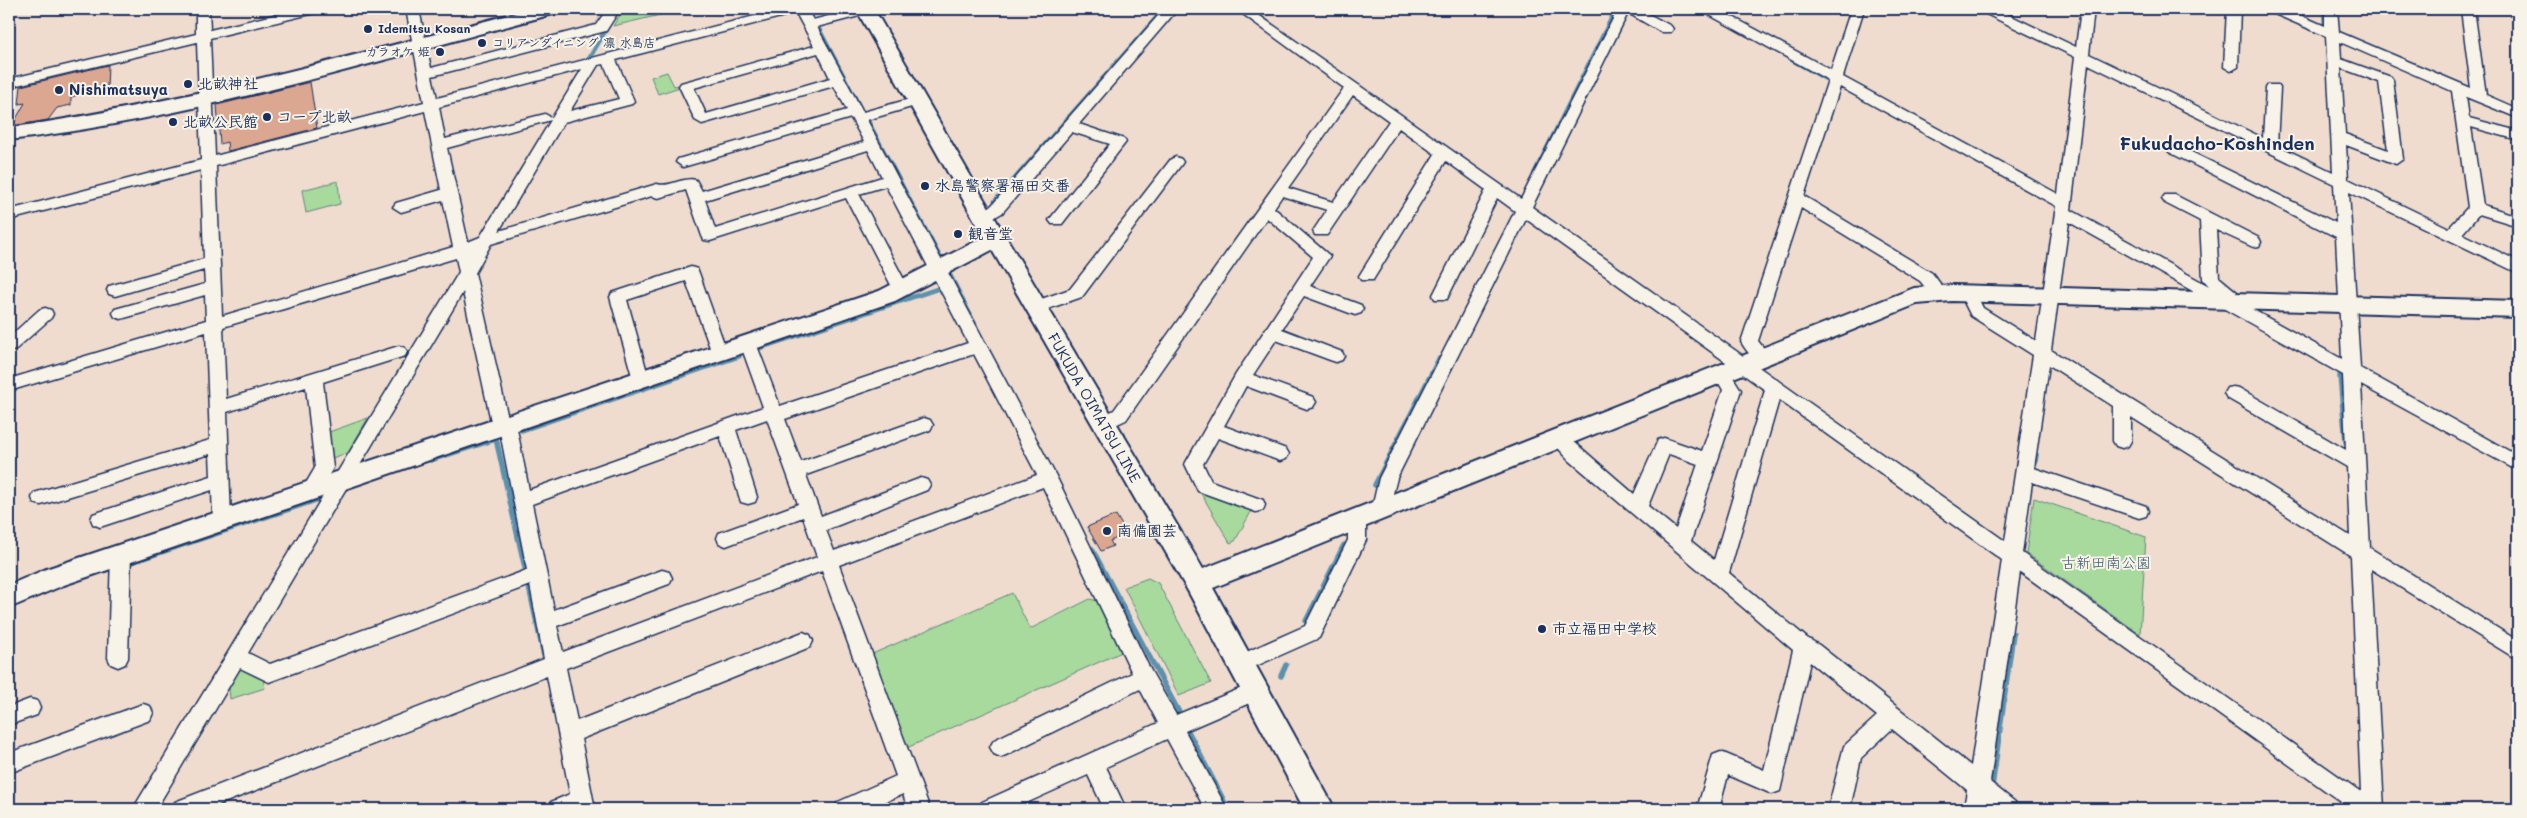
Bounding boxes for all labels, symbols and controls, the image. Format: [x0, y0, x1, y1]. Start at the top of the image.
place label: Idemitsu Kosan [378, 20, 471, 36]
marker: Idemitsu Kosan [362, 23, 374, 35]
place label: コリアンダイニング 凛 水島店 [492, 34, 655, 50]
marker: コリアンダイニング 凛 水島店 [476, 37, 488, 49]
place label: カラオケ 姫 [366, 43, 430, 59]
marker: カラオケ 姫 [434, 46, 446, 58]
place label: 北畝神社 [198, 73, 258, 93]
marker: 北畝神社 [182, 78, 194, 90]
place label: Nishimatsuya [69, 79, 168, 99]
marker: Nishimatsuya [53, 84, 65, 96]
place label: コープ北畝 [277, 106, 352, 126]
place label: 北畝公民館 [183, 111, 258, 131]
marker: コープ北畝 [261, 111, 273, 123]
marker: 北畝公民館 [167, 116, 179, 128]
district label: Fukudacho-Koshinden [2119, 131, 2315, 155]
place label: 水島警察署福田交番 [935, 175, 1070, 195]
marker: 水島警察署福田交番 [919, 180, 931, 192]
place label: 観音堂 [968, 223, 1013, 243]
marker: 観音堂 [952, 228, 964, 240]
street label: FUKUDA OIMATSU LINE [1044, 329, 1146, 486]
place label: 南備園芸 [1117, 520, 1177, 540]
marker: 南備園芸 [1101, 525, 1113, 537]
park label: 古新田南公園 [2061, 552, 2151, 572]
place label: 市立福田中学校 [1552, 618, 1657, 638]
marker: 市立福田中学校 [1536, 623, 1548, 635]

